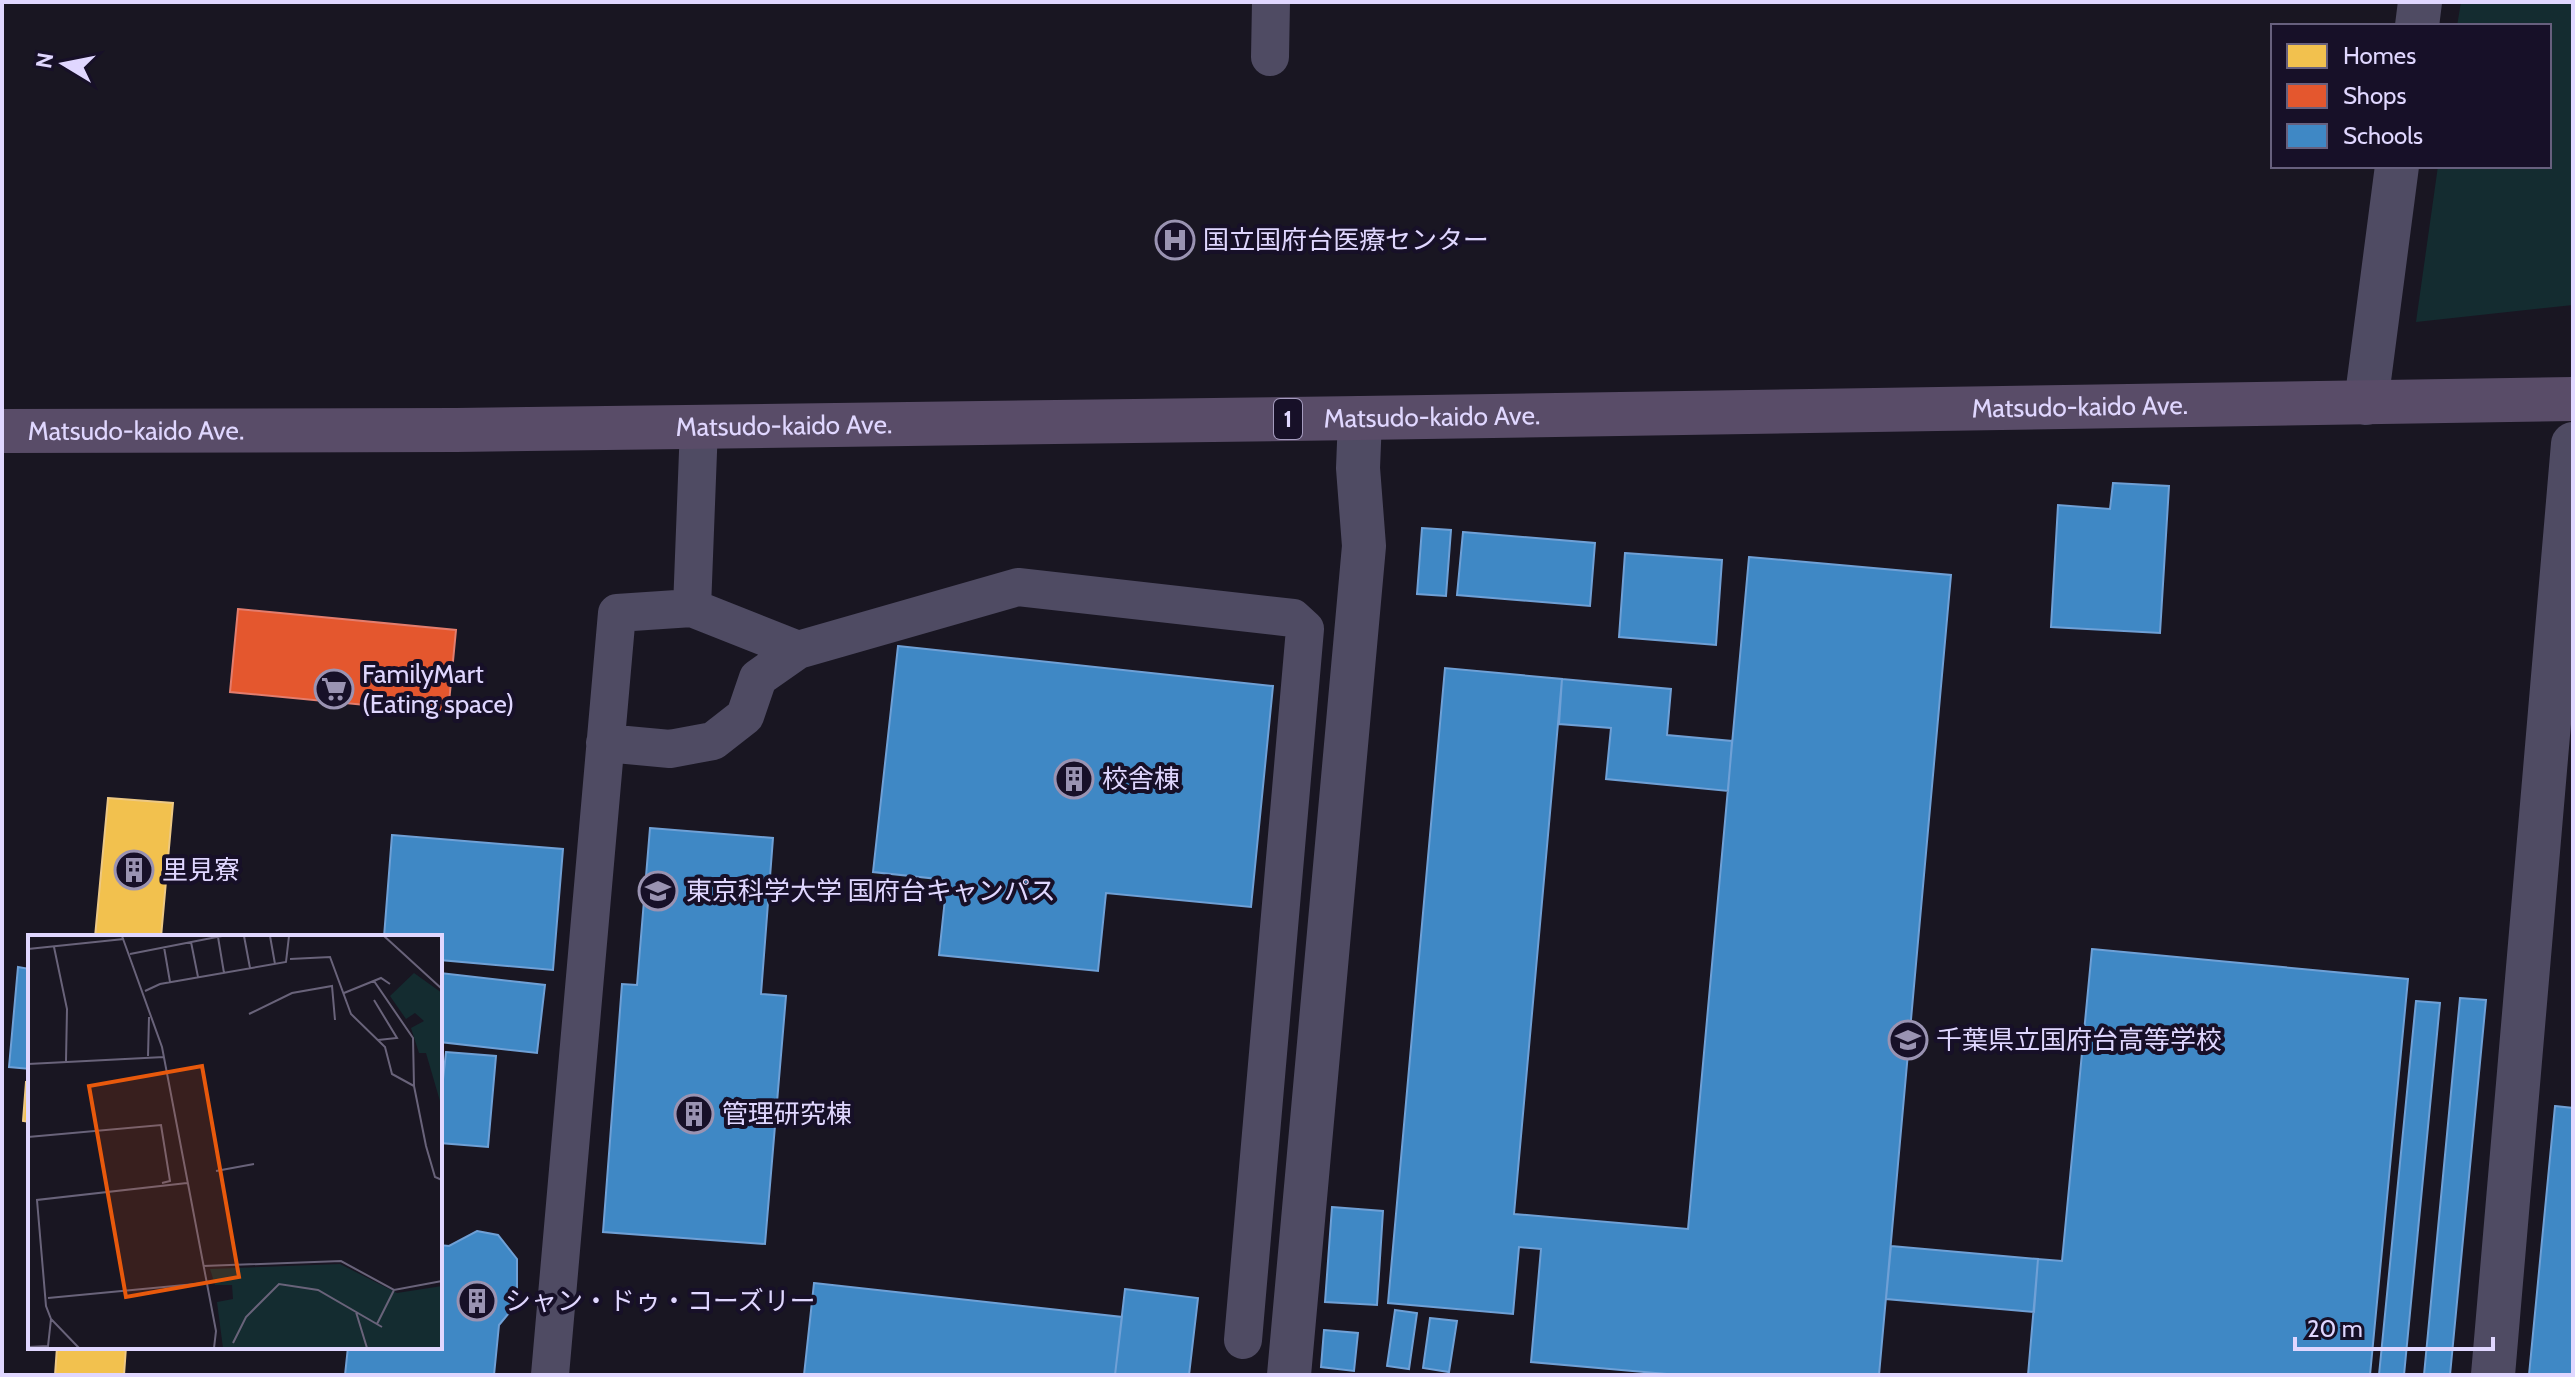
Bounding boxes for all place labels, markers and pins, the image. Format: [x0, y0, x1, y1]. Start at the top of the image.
hospital icon: 国立国府台医療センター [1154, 219, 1196, 261]
place label: 国立国府台医療センター [1203, 224, 1489, 256]
place label: FamilyMart (Eating space) [362, 658, 514, 720]
supermarket icon: FamilyMart (Eating space) [313, 668, 355, 710]
building icon: 校舎棟 [1053, 758, 1095, 800]
place label: 校舎棟 [1102, 763, 1180, 795]
building icon: 里見寮 [113, 849, 155, 891]
place label: 里見寮 [162, 854, 240, 886]
school or university icon: 東京科学大学 国府台キャンパス [637, 870, 679, 912]
place label: 東京科学大学 国府台キャンパス [686, 875, 1056, 907]
school or university icon: 千葉県立国府台高等学校 [1887, 1019, 1929, 1061]
place label: 千葉県立国府台高等学校 [1936, 1024, 2222, 1056]
building icon: 管理研究棟 [673, 1093, 715, 1135]
place label: 管理研究棟 [722, 1098, 852, 1130]
building icon: シャン・ドゥ・コーズリー [456, 1280, 498, 1322]
place label: シャン・ドゥ・コーズリー [505, 1285, 816, 1317]

